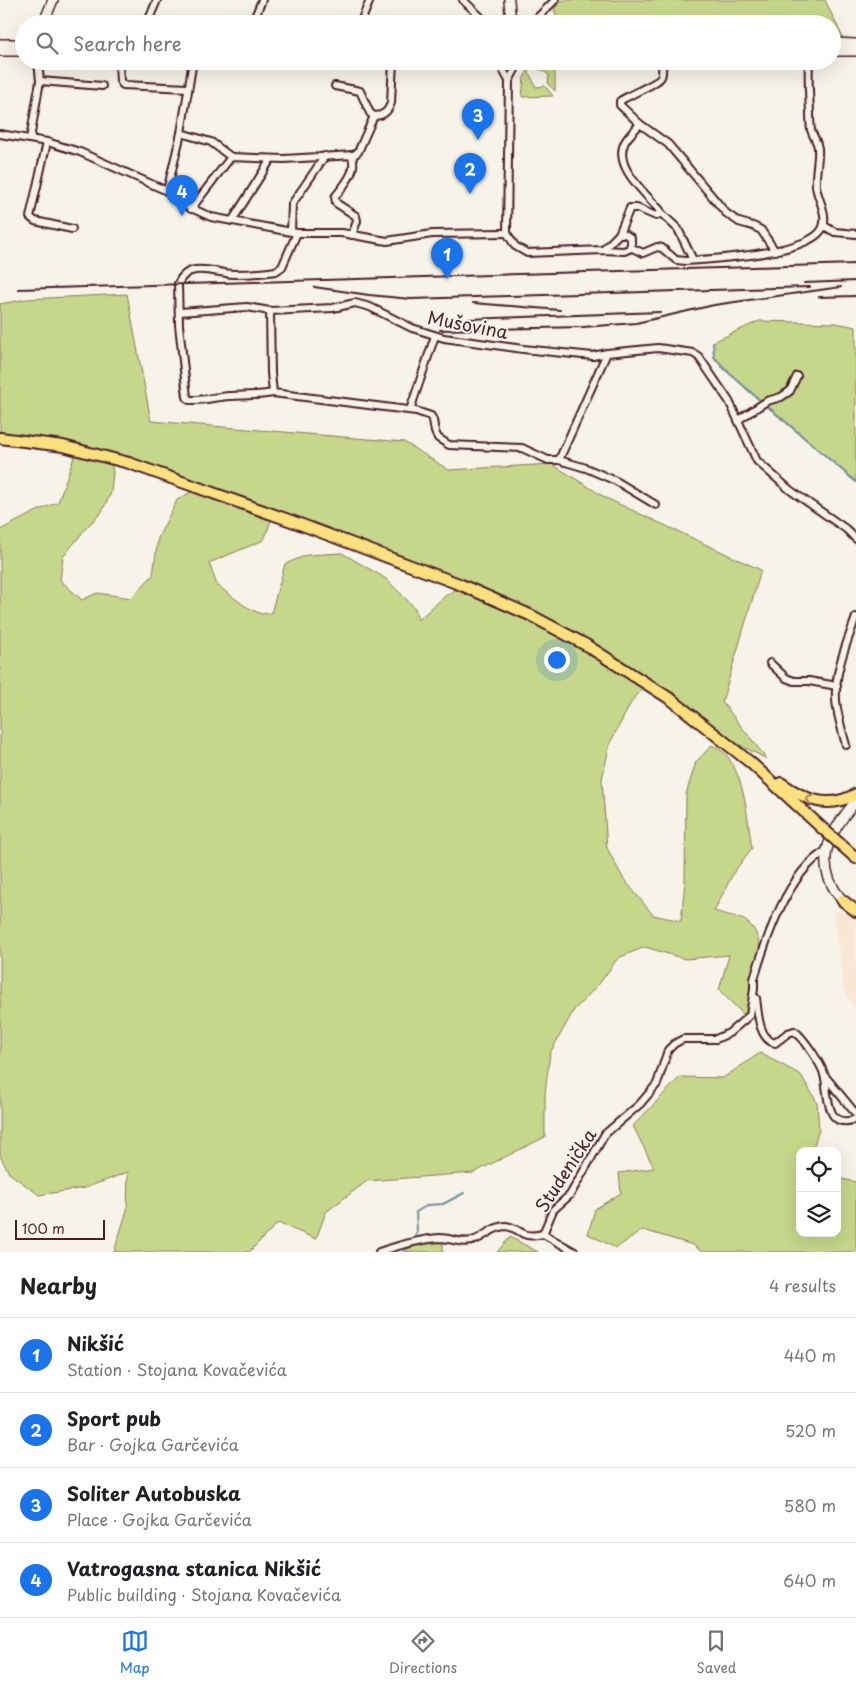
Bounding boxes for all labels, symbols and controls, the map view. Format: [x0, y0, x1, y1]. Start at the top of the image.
search box [15, 15, 841, 70]
icon: search [33, 29, 61, 57]
text: Search here [73, 29, 182, 57]
pin: 3 [462, 99, 494, 140]
pin: 2 [454, 153, 486, 194]
pin: 4 [166, 175, 198, 216]
pin: 1 [431, 238, 463, 279]
street label: Mušovina [425, 303, 511, 345]
your location [544, 647, 570, 673]
one-way arrow [805, 795, 814, 805]
street label: Studenička [528, 1122, 603, 1217]
map controls [796, 1147, 841, 1237]
button: locate [796, 1147, 841, 1192]
button: layers [796, 1192, 841, 1237]
scale bar [15, 1217, 105, 1240]
text: 100 m [22, 1218, 65, 1239]
text: Nearby [20, 1269, 97, 1301]
text: 4 results [769, 1273, 836, 1297]
text: Nikšić [67, 1329, 124, 1357]
text: 1 [32, 1343, 40, 1367]
text: 440 m [784, 1343, 836, 1367]
text: Station · Stojana Kovačevića [67, 1357, 287, 1381]
text: Sport pub [67, 1404, 161, 1432]
text: 2 [30, 1418, 42, 1442]
text: 520 m [785, 1418, 836, 1442]
text: Bar · Gojka Garčevića [67, 1432, 239, 1456]
text: Soliter Autobuska [67, 1479, 241, 1507]
text: 3 [31, 1493, 41, 1517]
text: 580 m [784, 1493, 836, 1517]
text: Place · Gojka Garčevića [67, 1507, 252, 1531]
text: Vatrogasna stanica Nikšić [67, 1554, 321, 1582]
text: 4 [31, 1568, 41, 1592]
text: 640 m [783, 1568, 836, 1592]
text: Public building · Stojana Kovačevića [67, 1582, 341, 1606]
tab: Map [120, 1627, 150, 1678]
tab: Directions [389, 1627, 457, 1678]
tab: Saved [697, 1627, 736, 1678]

